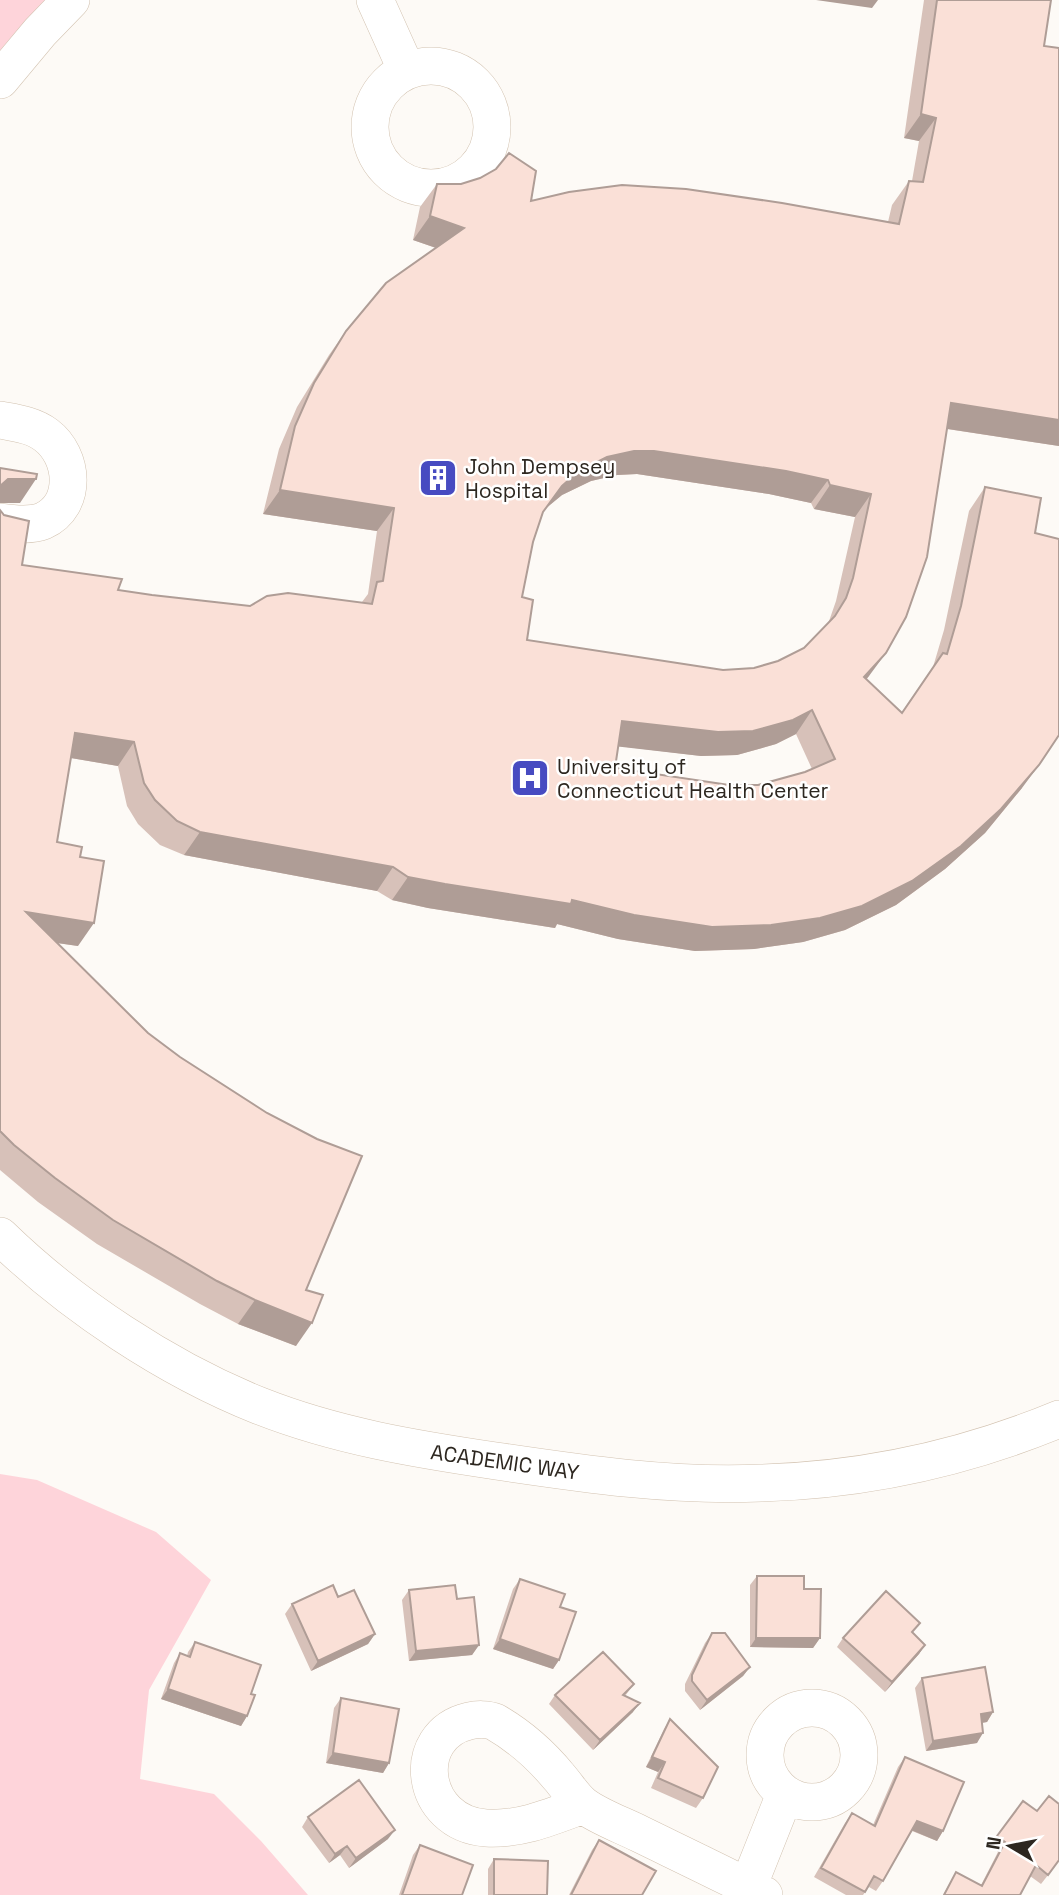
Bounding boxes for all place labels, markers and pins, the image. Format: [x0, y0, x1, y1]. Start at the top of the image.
place label: John Dempsey Hospital [465, 453, 615, 504]
building icon: John Dempsey Hospital [417, 457, 459, 499]
place label: University of Connecticut Health Center [557, 753, 829, 804]
hospital icon: University of Connecticut Health Center [509, 757, 551, 799]

